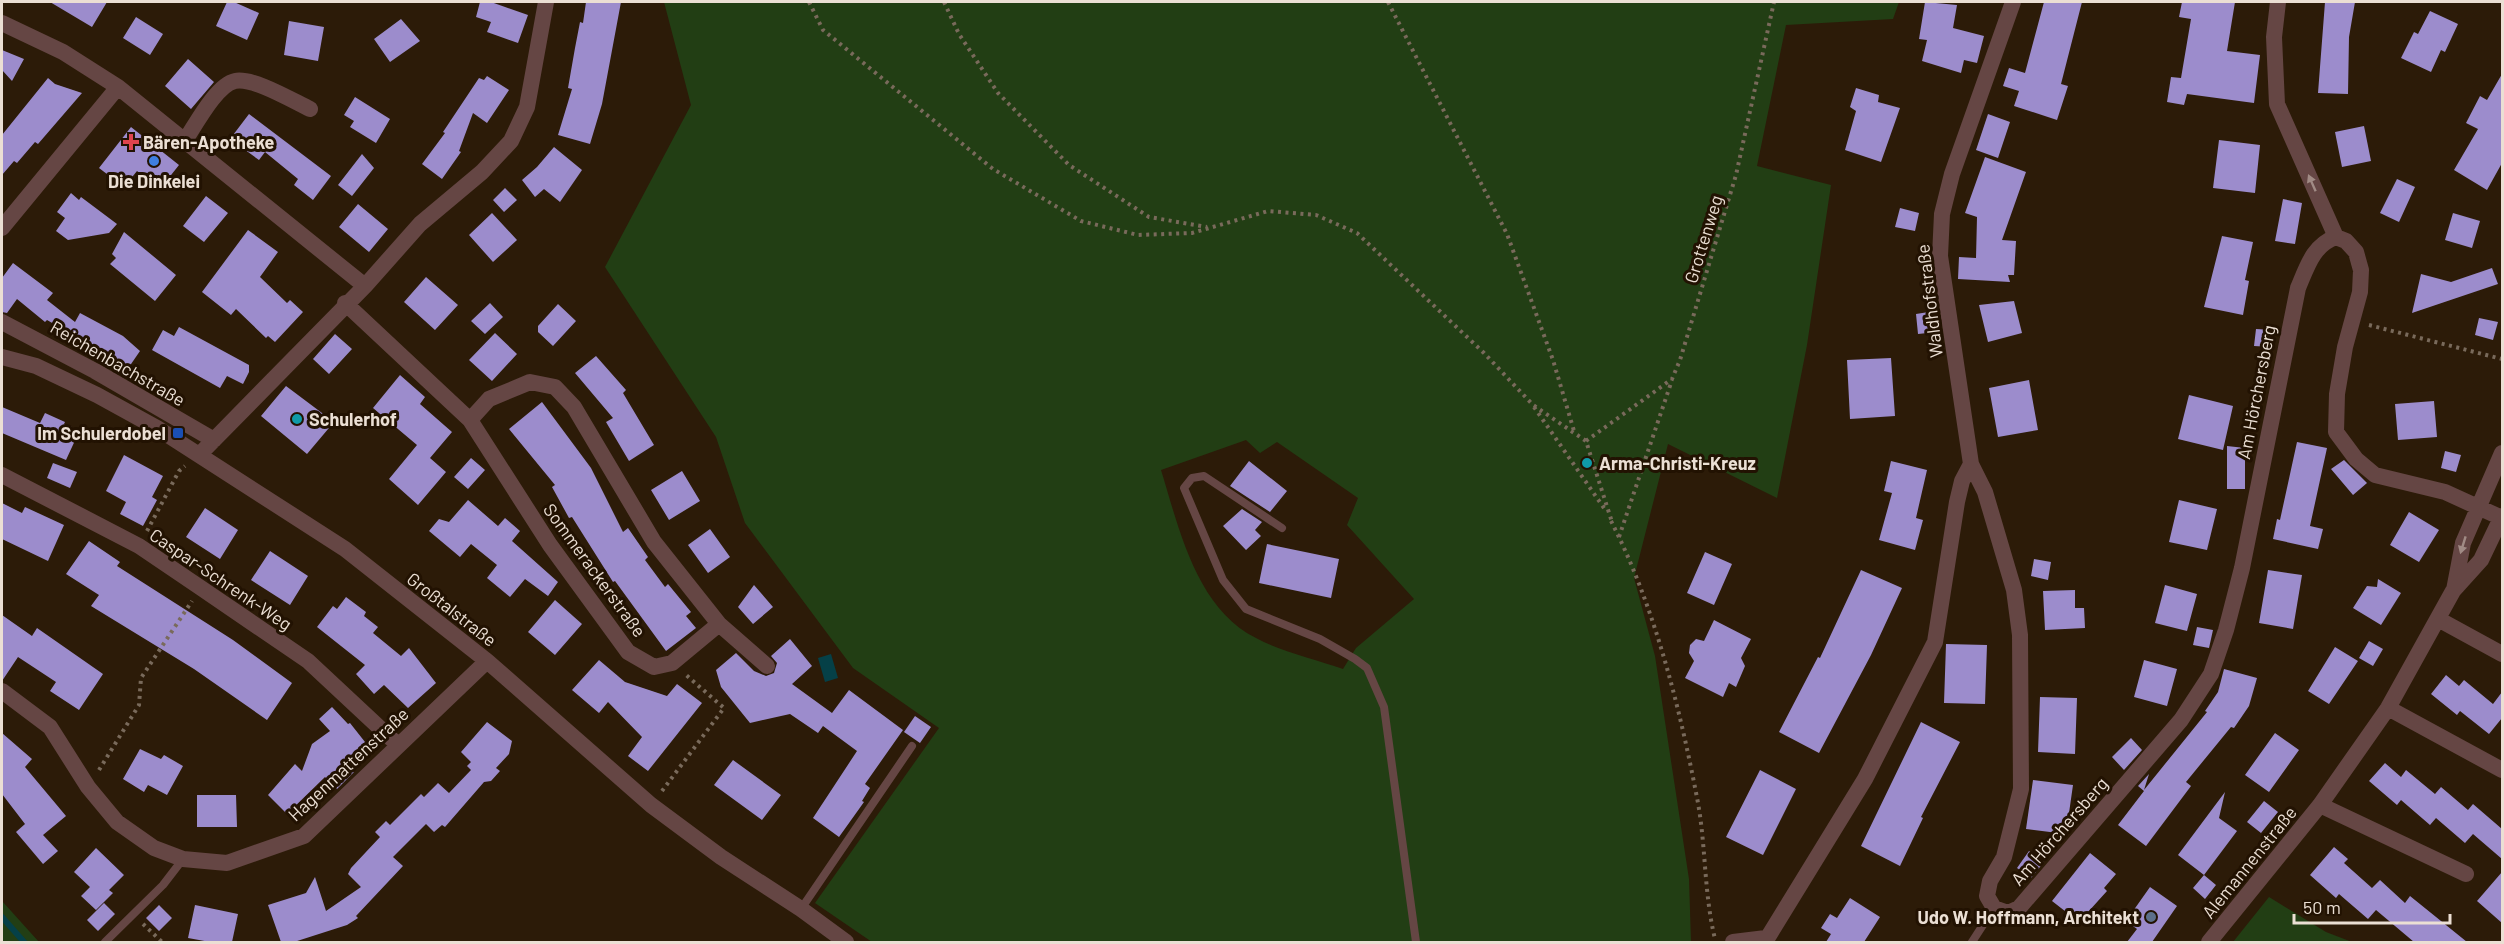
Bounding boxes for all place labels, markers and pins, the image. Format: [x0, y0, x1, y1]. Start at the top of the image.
place label: Bären-Apotheke [143, 131, 274, 153]
marker: Bären-Apotheke [124, 135, 138, 149]
marker: Die Dinkelei [147, 154, 161, 168]
place label: Die Dinkelei [108, 170, 200, 192]
place label: Schulerhof [309, 408, 397, 430]
marker: Schulerhof [290, 412, 304, 426]
place label: Im Schulerdobel [37, 422, 166, 444]
marker: Im Schulerdobel [171, 426, 185, 440]
place label: Arma-Christi-Kreuz [1599, 452, 1756, 474]
marker: Arma-Christi-Kreuz [1580, 456, 1594, 470]
place label: Udo W. Hoffmann, Architekt [1917, 906, 2139, 928]
marker: Udo W. Hoffmann, Architekt [2144, 910, 2158, 924]

